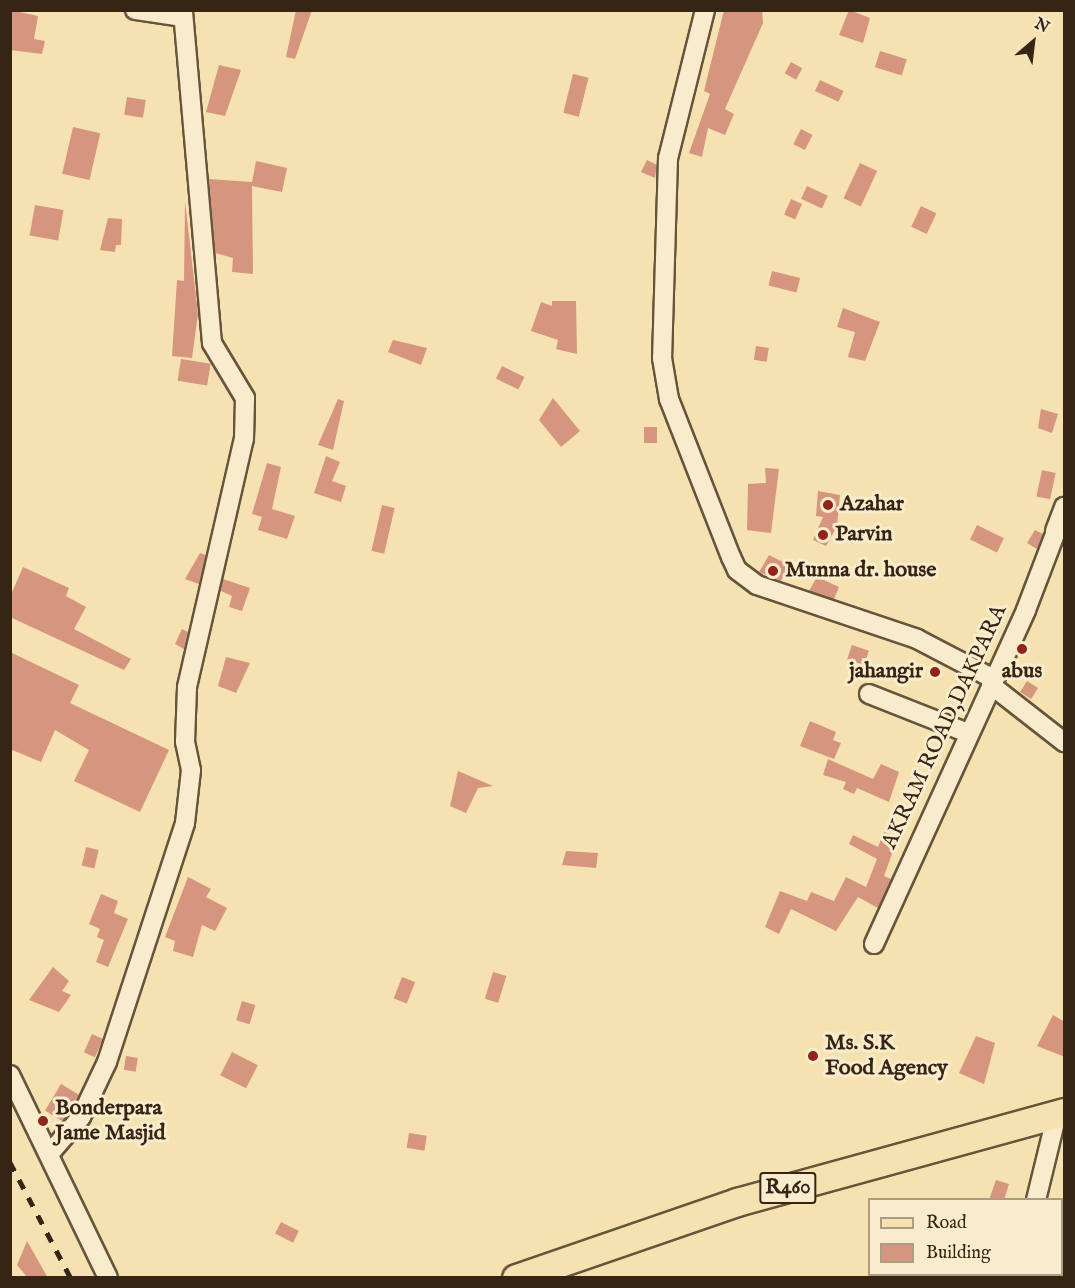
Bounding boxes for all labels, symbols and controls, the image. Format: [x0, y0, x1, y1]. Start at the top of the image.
north arrow [1003, 12, 1063, 72]
text: N [1031, 14, 1052, 38]
place label: Azahar [840, 492, 904, 518]
marker: Azahar [821, 498, 835, 512]
place label: Parvin [835, 522, 893, 548]
marker: Parvin [816, 528, 830, 542]
place label: Munna dr. house [785, 558, 936, 584]
marker: Munna dr. house [766, 564, 780, 578]
street label: AKRAM ROAD,DAKPARA [877, 601, 1013, 853]
marker: abus [1015, 642, 1029, 656]
place label: jahangir [849, 659, 923, 685]
place label: abus [1002, 659, 1042, 685]
marker: jahangir [928, 665, 942, 679]
place label: Ms. S.K Food Agency [825, 1030, 948, 1082]
marker: Ms. S.K Food Agency [806, 1049, 820, 1063]
place label: Bonderpara Jame Masjid [55, 1095, 165, 1146]
marker: Bonderpara Jame Masjid [36, 1114, 50, 1128]
road number: R460 [758, 1170, 818, 1206]
legend [868, 1198, 1063, 1276]
text: Road [926, 1212, 967, 1235]
text: Building [926, 1242, 991, 1265]

